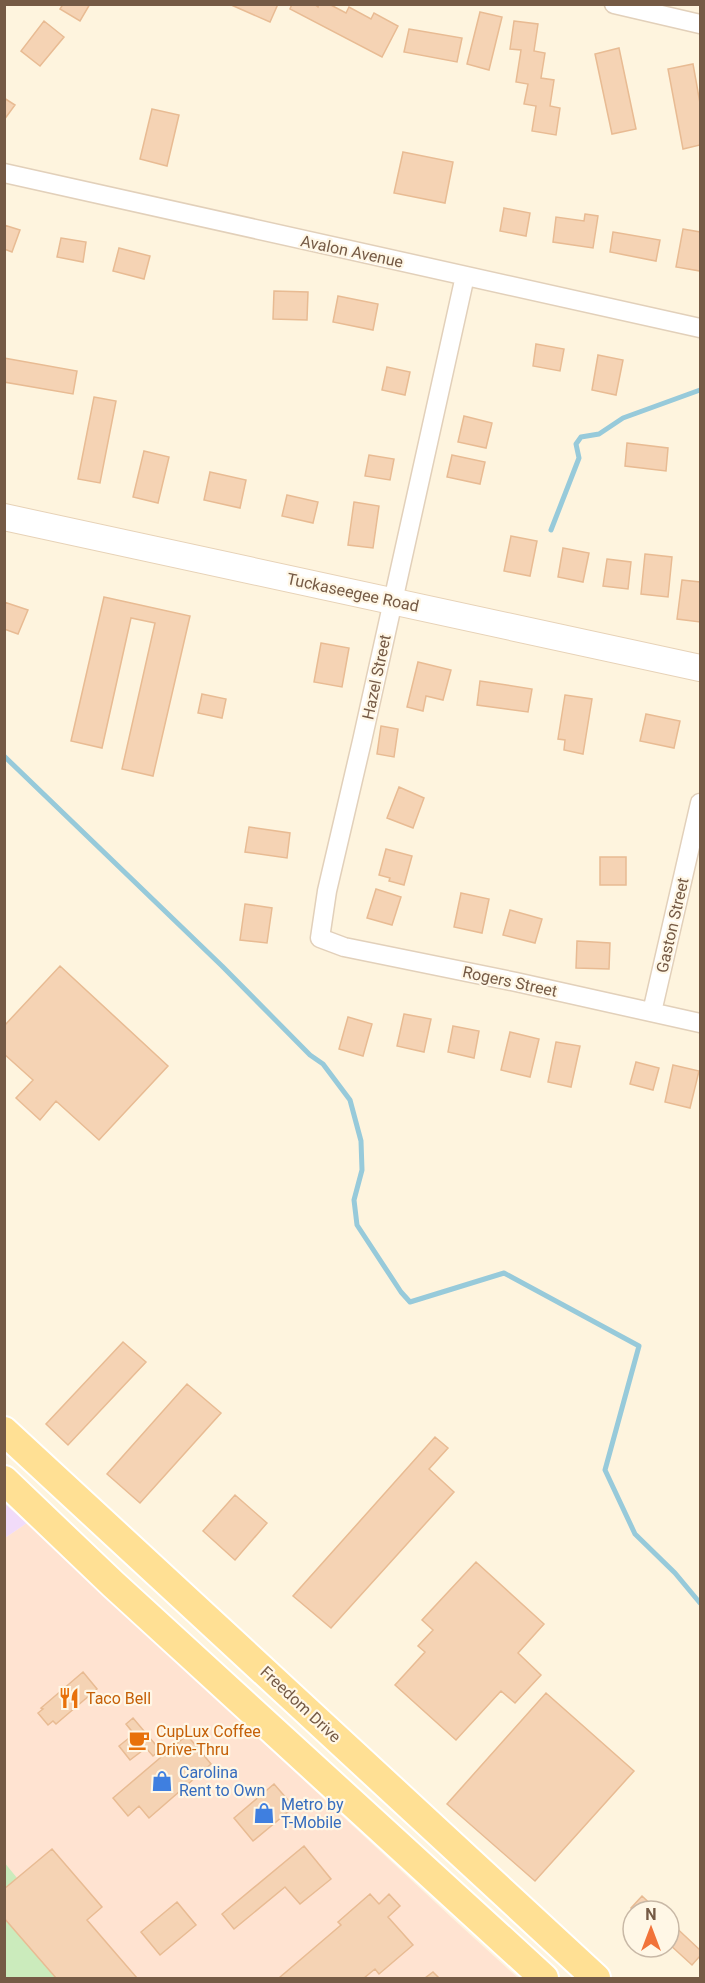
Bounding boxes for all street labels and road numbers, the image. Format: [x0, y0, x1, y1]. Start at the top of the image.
street label: Avalon Avenue [299, 231, 405, 272]
street label: Tuckaseegee Road [285, 569, 421, 616]
street label: Hazel Street [358, 633, 395, 721]
street label: Gaston Street [652, 876, 693, 975]
street label: Rogers Street [461, 962, 559, 1001]
street label: Freedom Drive [257, 1662, 345, 1746]

